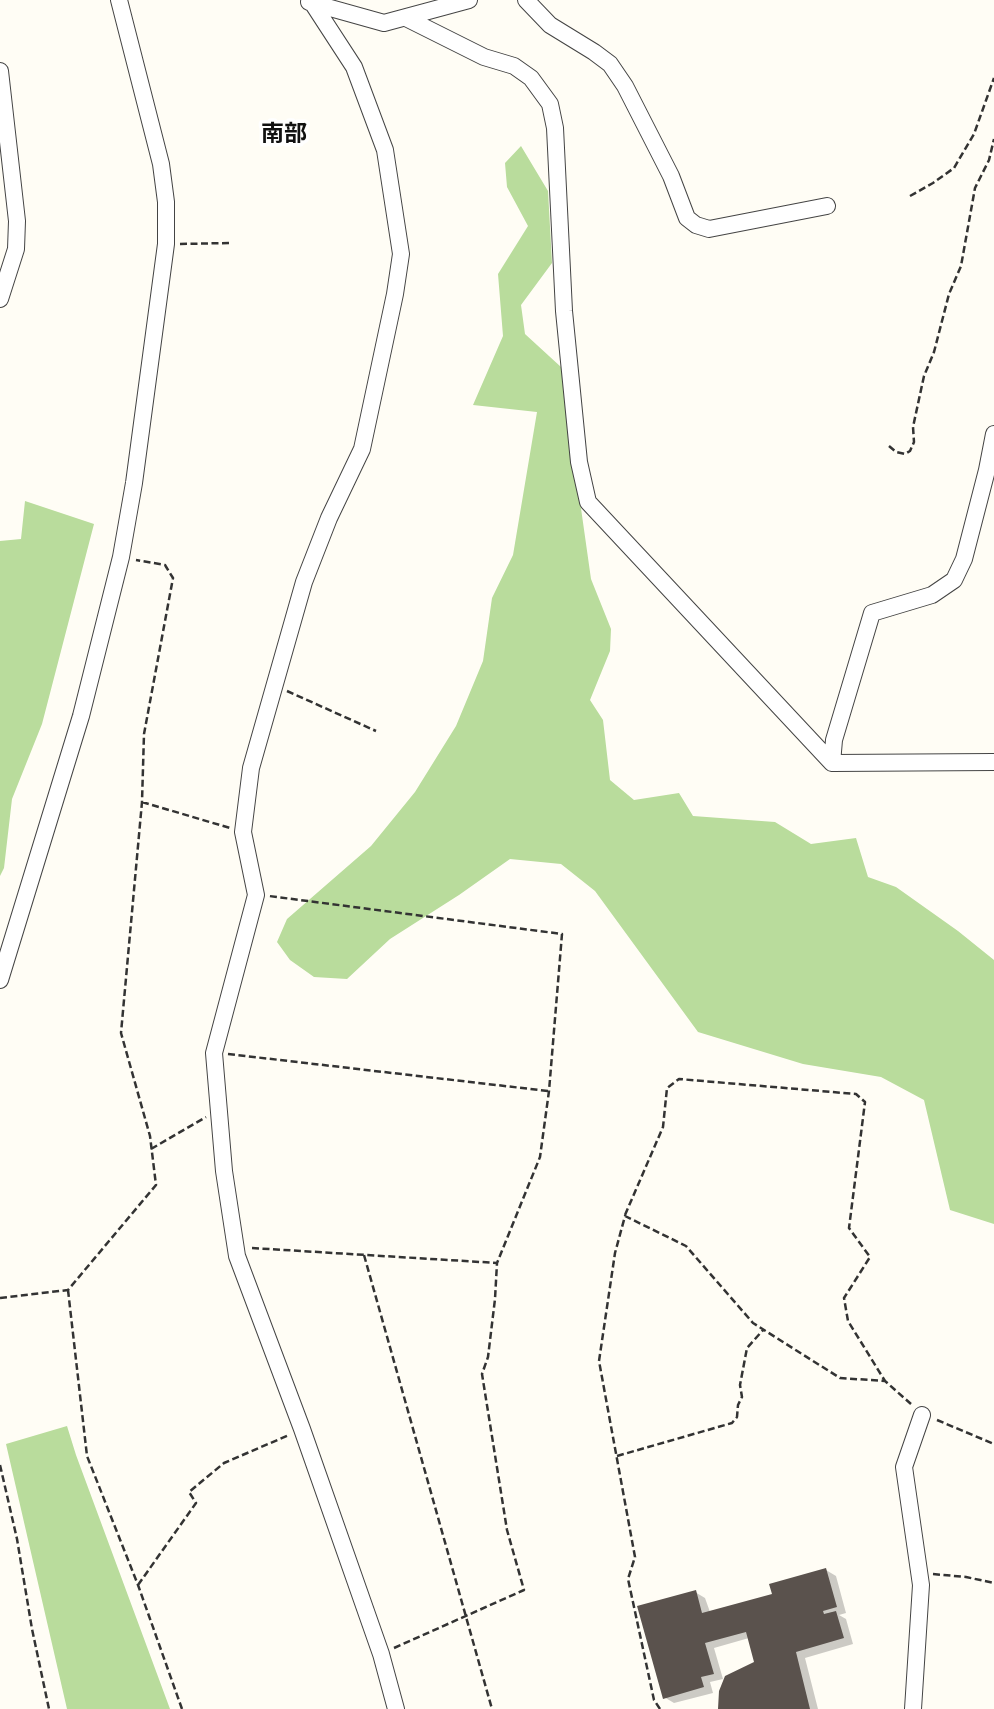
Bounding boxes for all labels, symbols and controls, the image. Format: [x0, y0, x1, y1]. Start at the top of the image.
district label: 南部 [261, 120, 307, 148]

